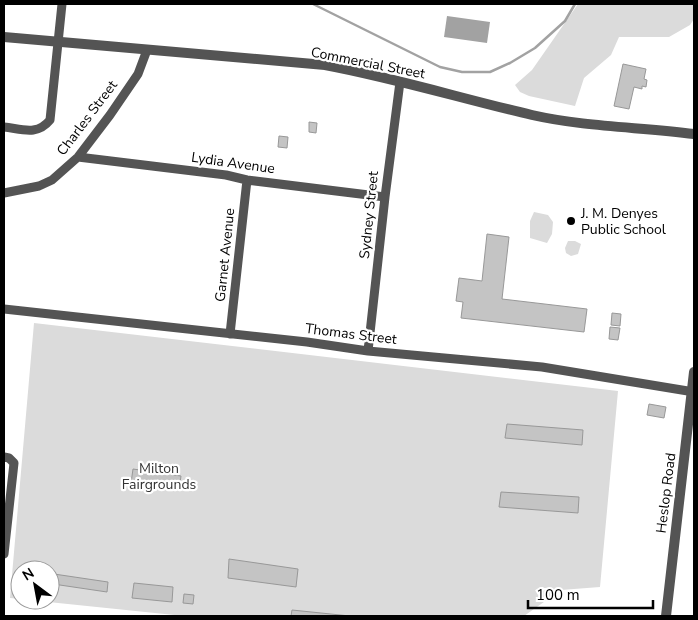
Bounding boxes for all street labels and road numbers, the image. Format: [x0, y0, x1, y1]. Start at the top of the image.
street label: Commercial Street [309, 43, 427, 83]
street label: Charles Street [52, 76, 122, 160]
street label: Lydia Avenue [190, 148, 276, 178]
street label: Sydney Street [355, 170, 383, 260]
street label: Garnet Avenue [211, 207, 239, 303]
street label: Thomas Street [304, 319, 398, 349]
street label: Heslop Road [652, 452, 680, 534]

